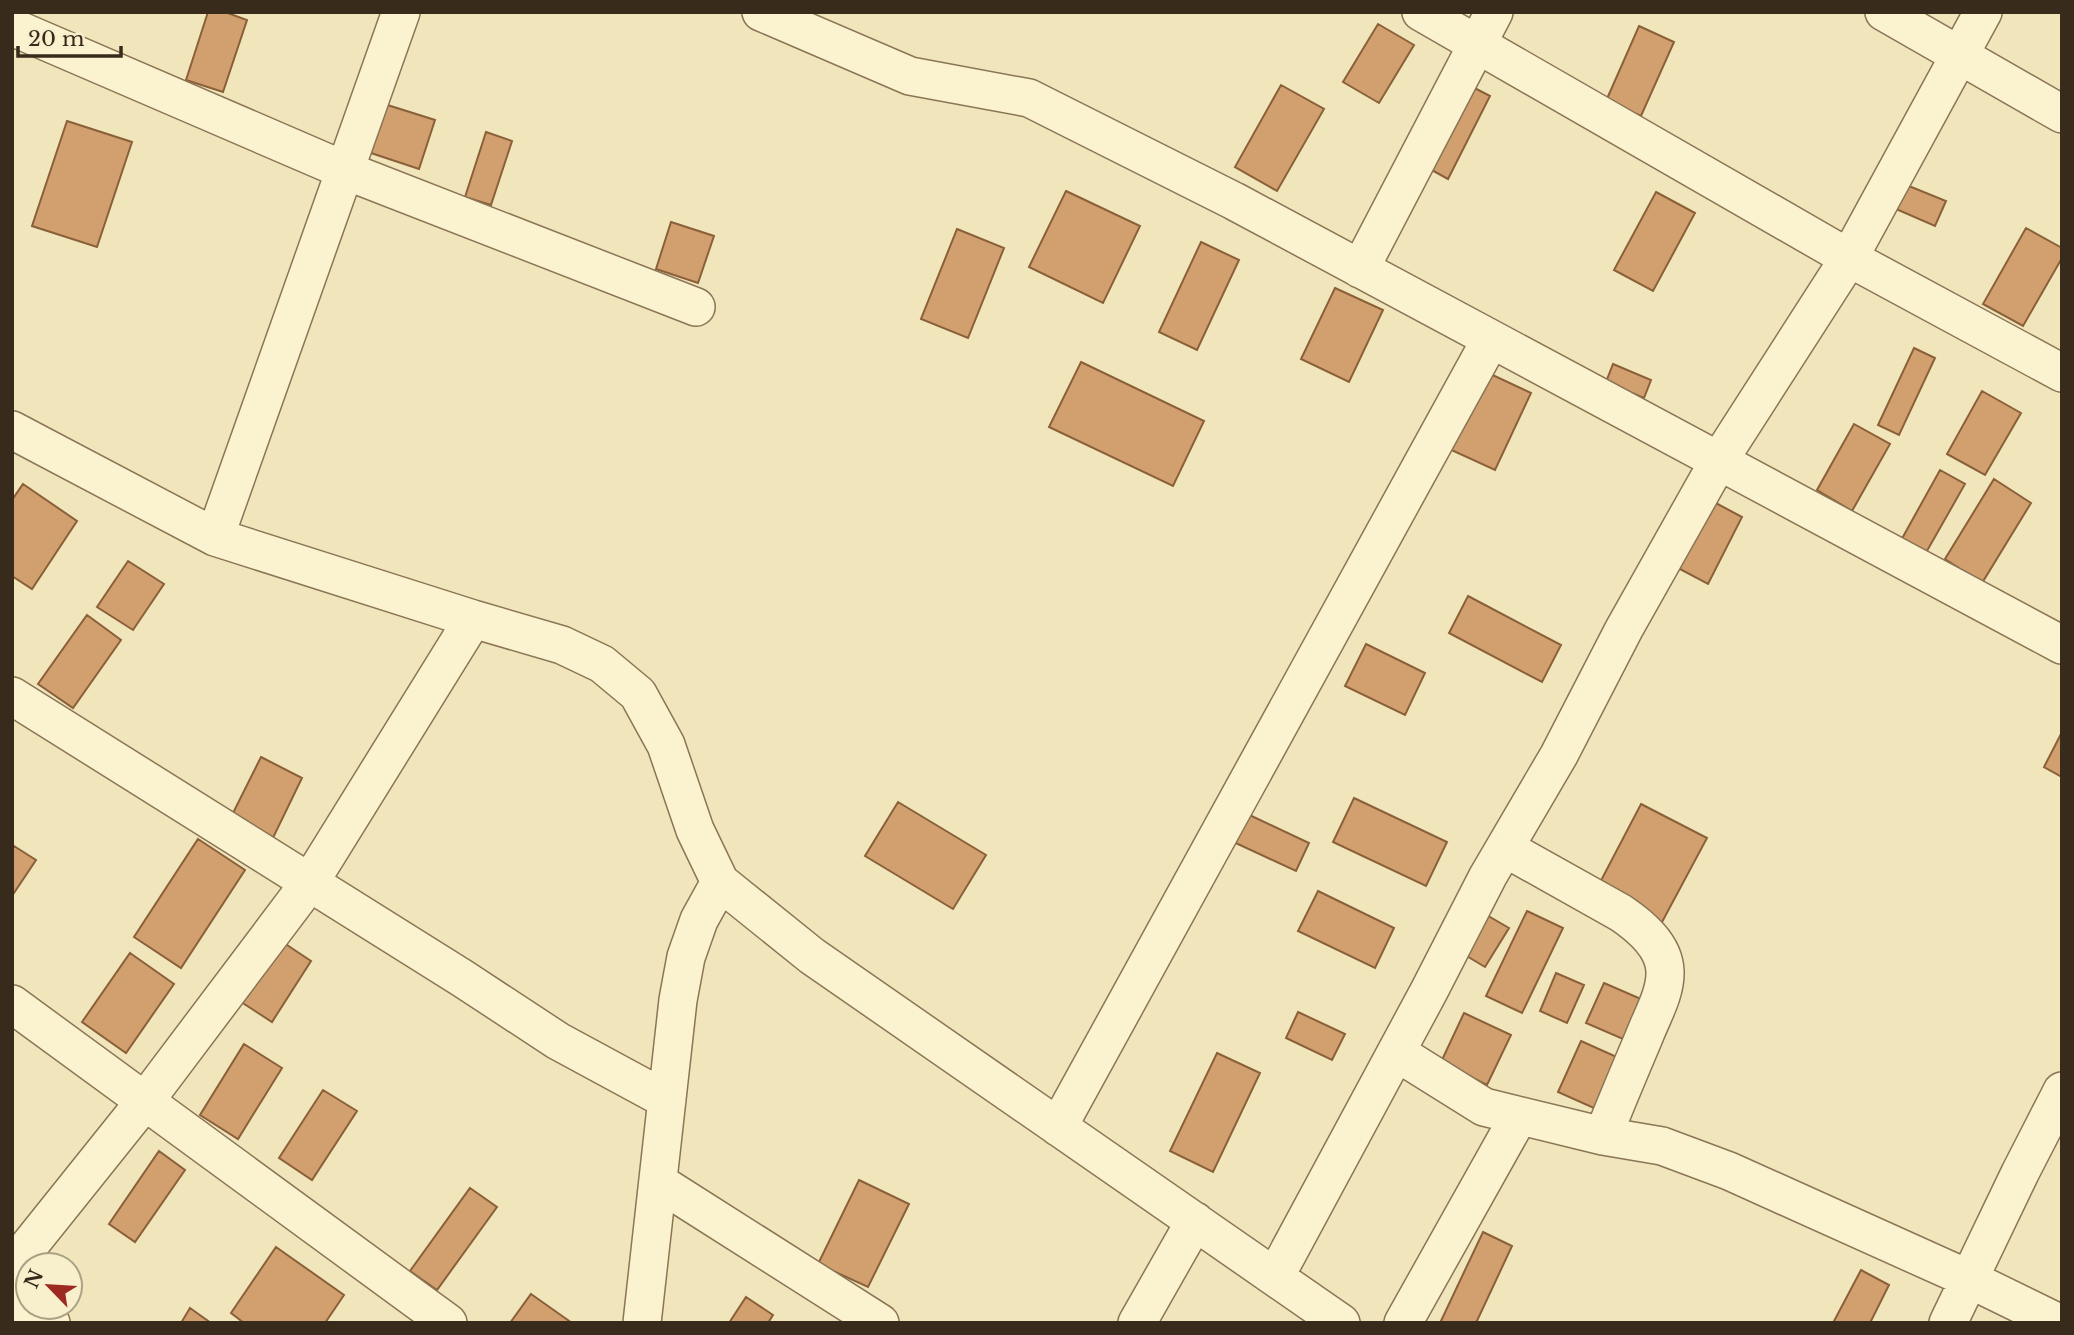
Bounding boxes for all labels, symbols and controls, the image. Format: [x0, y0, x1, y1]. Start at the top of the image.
scale bar [18, 14, 121, 58]
text: 20 m [28, 26, 85, 52]
north arrow [14, 1251, 84, 1321]
text: N [20, 1266, 48, 1292]

